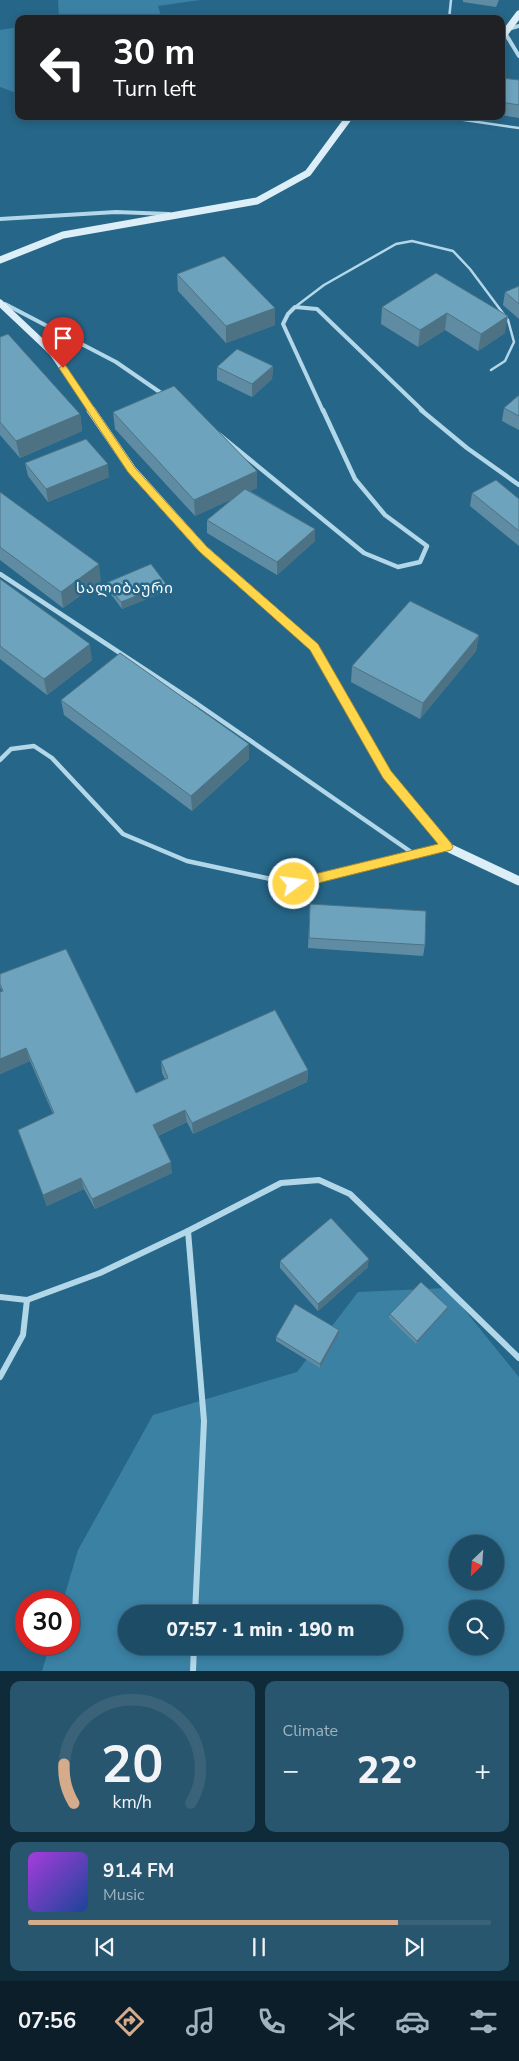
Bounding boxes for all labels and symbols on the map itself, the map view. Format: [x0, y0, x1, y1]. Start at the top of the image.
pin [42, 317, 84, 368]
district label: სალიბაური [76, 578, 174, 598]
position arrow [267, 857, 319, 909]
north arrow [449, 1535, 504, 1590]
speed limit sign: 30 [15, 1590, 80, 1655]

